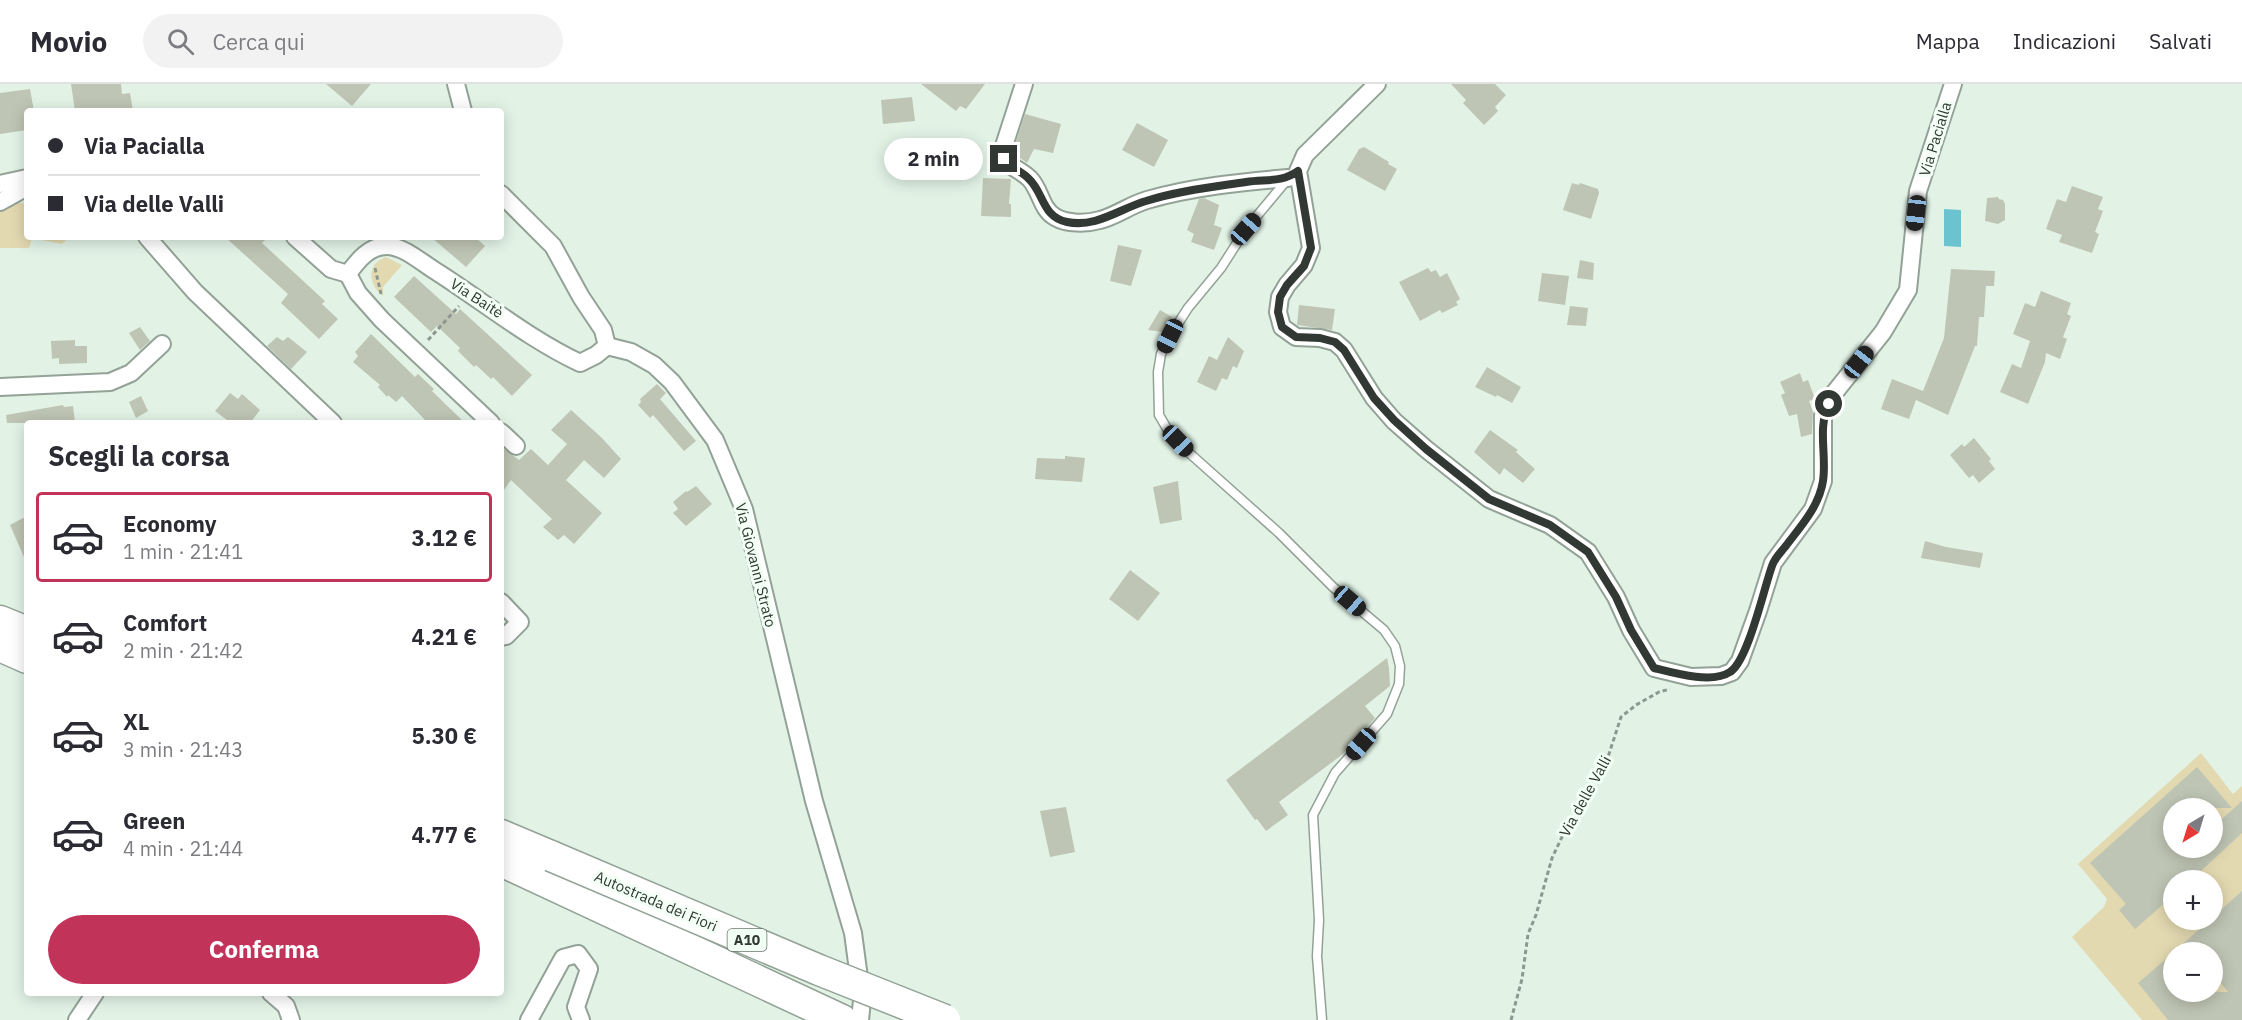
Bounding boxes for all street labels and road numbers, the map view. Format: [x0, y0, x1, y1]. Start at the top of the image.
street label: Via Pacialla [1915, 100, 1955, 178]
street label: Via Baitè [447, 274, 507, 322]
street label: Via Giovanni Strato [731, 501, 781, 629]
street label: Via delle Valli [1555, 752, 1615, 840]
street label: Autostrada dei Fiori [592, 866, 720, 936]
road number: A10 [728, 929, 766, 951]

